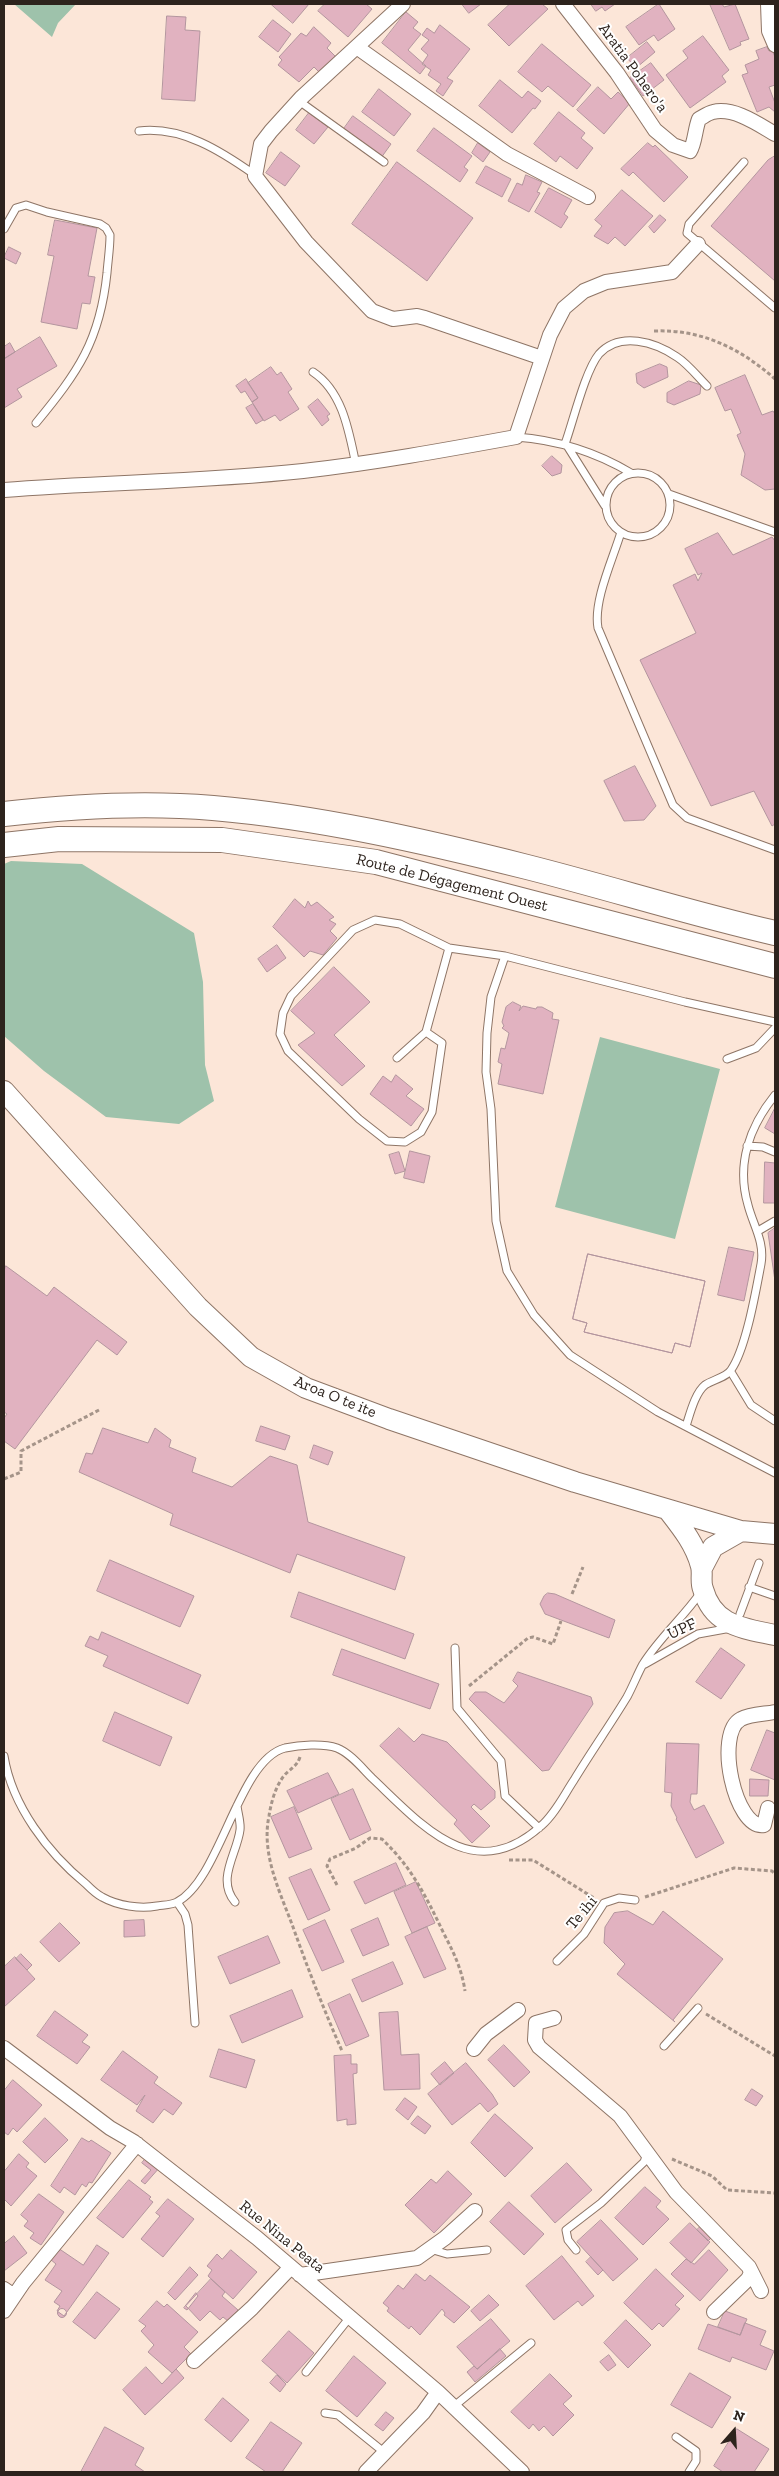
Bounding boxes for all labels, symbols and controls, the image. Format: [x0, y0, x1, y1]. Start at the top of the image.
street label: Aratia Pohero'a [594, 20, 672, 116]
street label: Route de Dégagement Ouest [354, 850, 550, 916]
street label: Aroa O te ite [291, 1372, 379, 1422]
street label: UPF [665, 1614, 699, 1644]
street label: Te ihi [562, 1892, 602, 1934]
street label: Rue Nina Peata [235, 2197, 329, 2277]
north arrow [709, 2406, 759, 2456]
text: N [731, 2407, 747, 2426]

